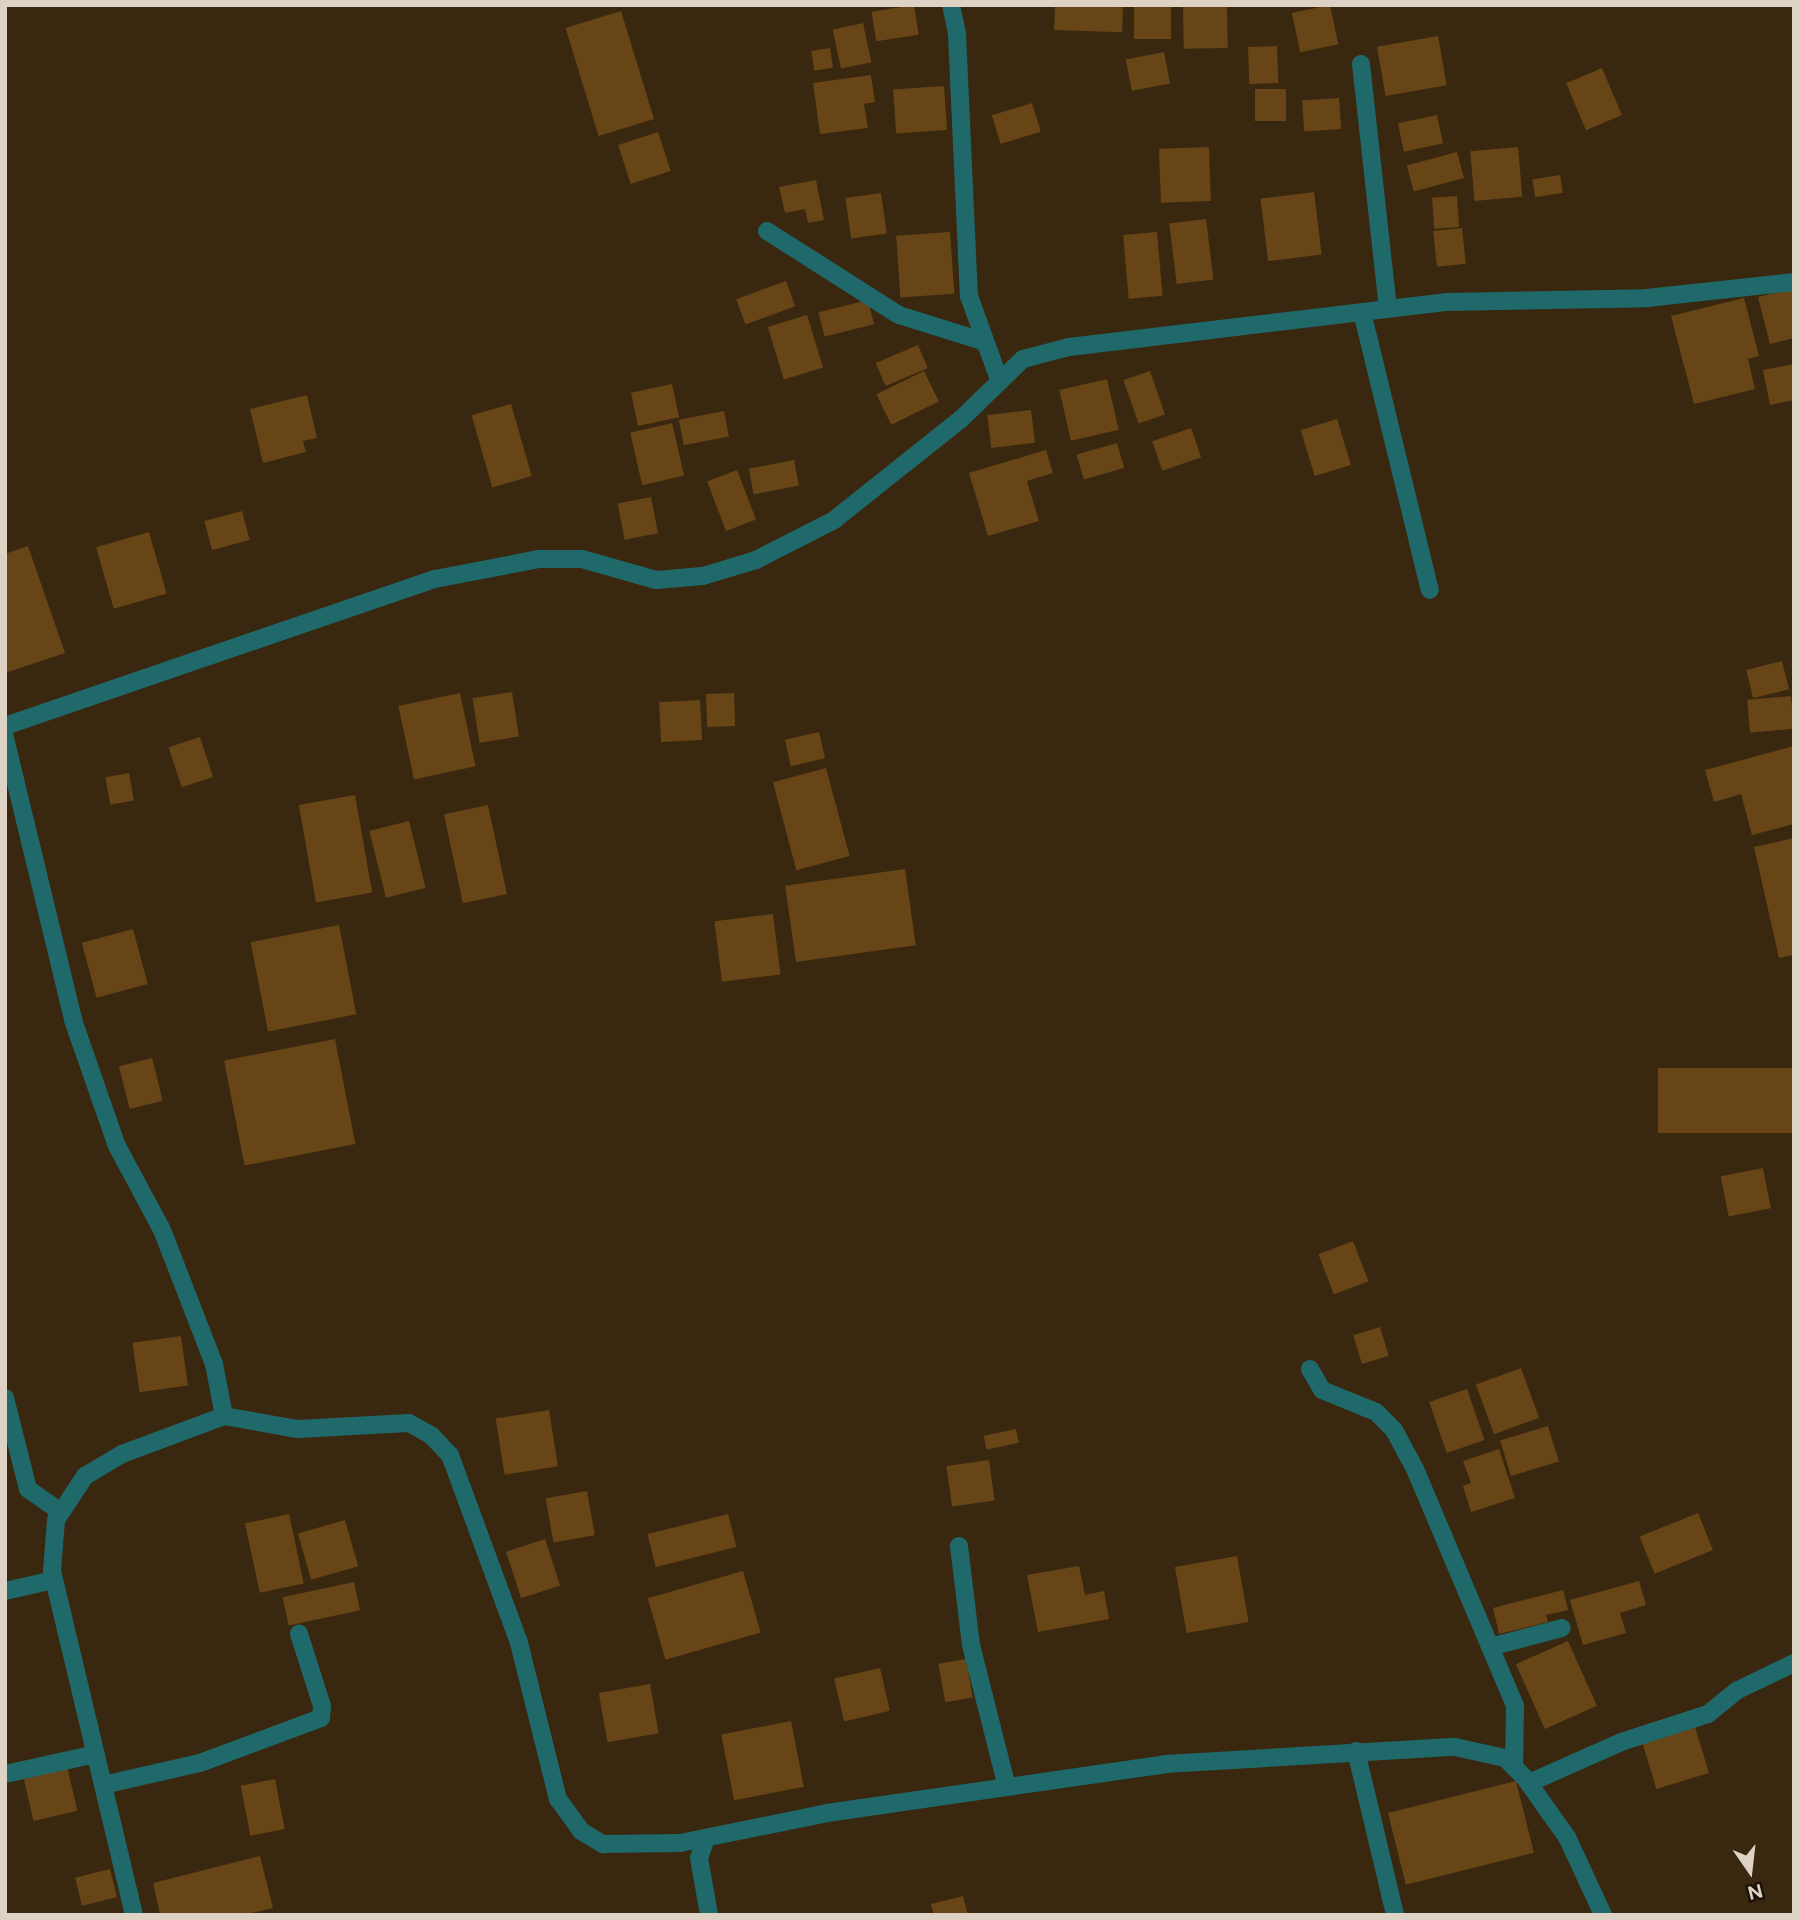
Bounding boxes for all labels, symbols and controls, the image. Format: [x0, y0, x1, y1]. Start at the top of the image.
north arrow [1715, 1836, 1785, 1906]
text: N [1745, 1879, 1765, 1905]

